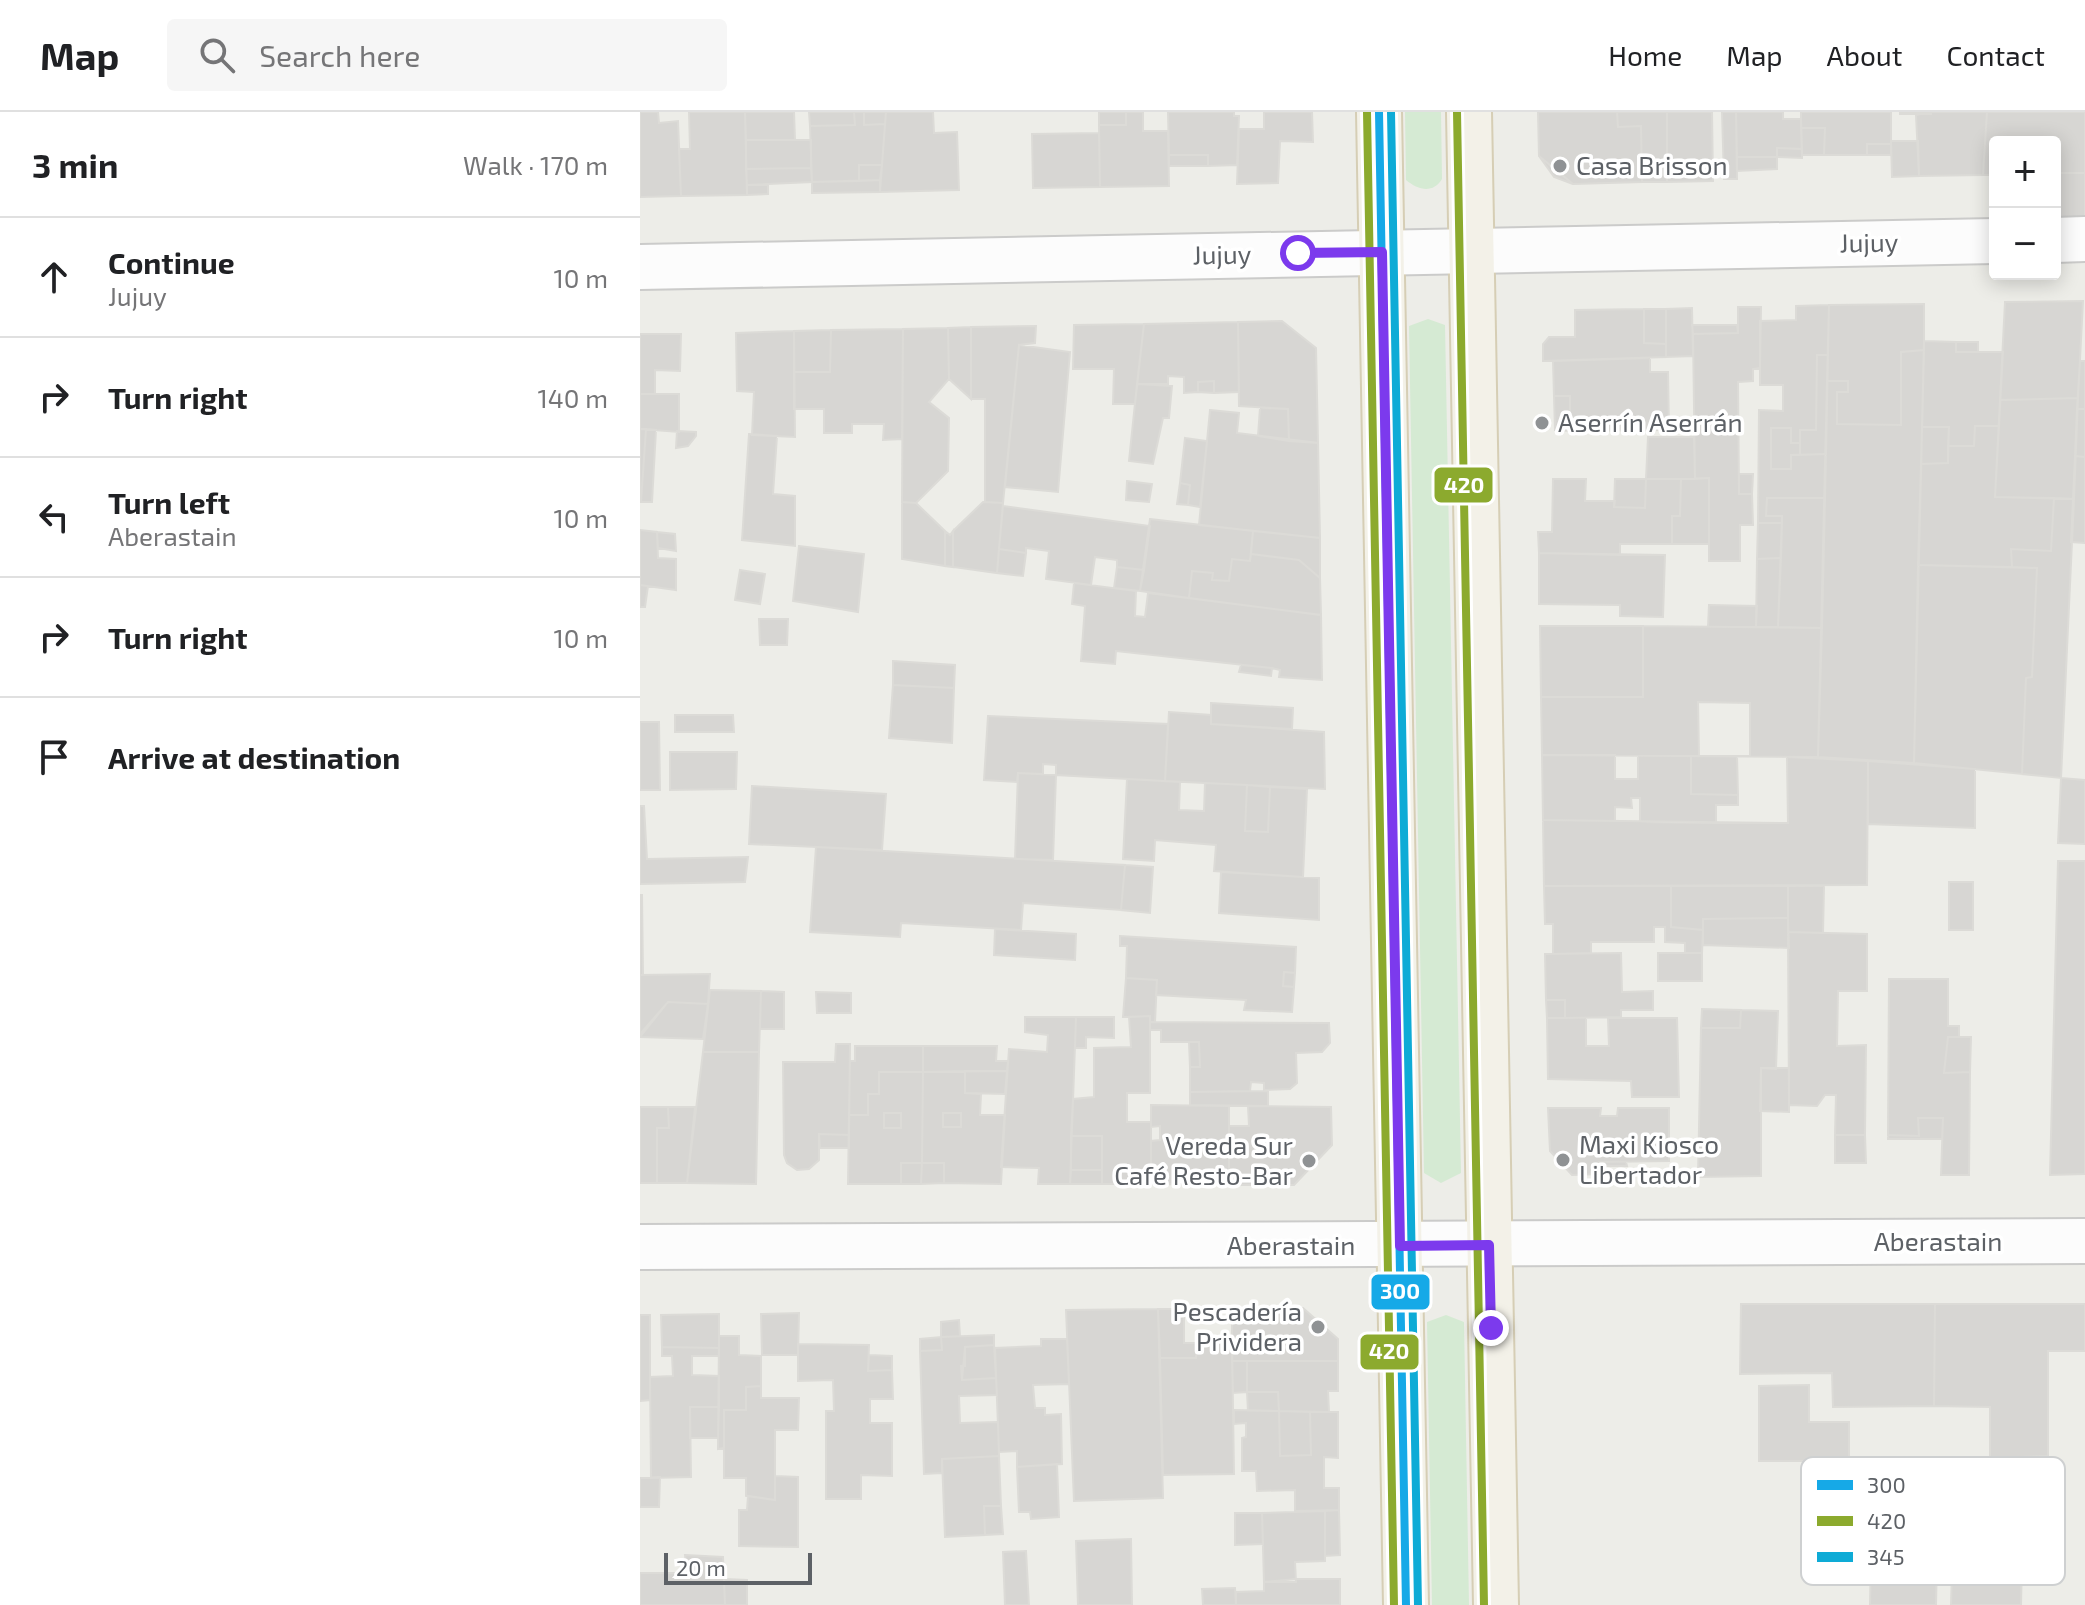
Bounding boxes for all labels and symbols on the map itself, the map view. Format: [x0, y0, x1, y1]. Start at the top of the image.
place label: Casa Brisson [1576, 149, 1728, 180]
marker: Casa Brisson [1551, 157, 1569, 175]
street label: Jujuy [1839, 225, 1899, 258]
route start [1280, 235, 1316, 271]
street label: Jujuy [1192, 237, 1252, 270]
place label: Aserrín Aserrán [1558, 406, 1743, 437]
marker: Aserrín Aserrán [1533, 414, 1551, 432]
line badge: 420 [1433, 466, 1494, 504]
text: 420 [1444, 471, 1484, 497]
place label: Maxi Kiosco Libertador [1579, 1128, 1719, 1189]
place label: Vereda Sur Café Resto-Bar [1114, 1129, 1293, 1190]
marker: Maxi Kiosco Libertador [1554, 1151, 1572, 1169]
marker: Vereda Sur Café Resto-Bar [1300, 1152, 1318, 1170]
street label: Aberastain [1874, 1225, 2002, 1256]
street label: Aberastain [1227, 1229, 1355, 1260]
line badge: 300 [1370, 1273, 1431, 1311]
text: 300 [1380, 1277, 1420, 1303]
place label: Pescadería Prividera [1173, 1295, 1302, 1356]
route end [1473, 1310, 1509, 1346]
marker: Pescadería Prividera [1309, 1318, 1327, 1336]
line badge: 420 [1359, 1333, 1420, 1371]
text: 420 [1369, 1337, 1409, 1363]
legend [1801, 1457, 2065, 1585]
text: 300 [1867, 1471, 1906, 1497]
text: 420 [1867, 1507, 1906, 1533]
text: 345 [1867, 1543, 1905, 1569]
scale bar [664, 1549, 812, 1585]

